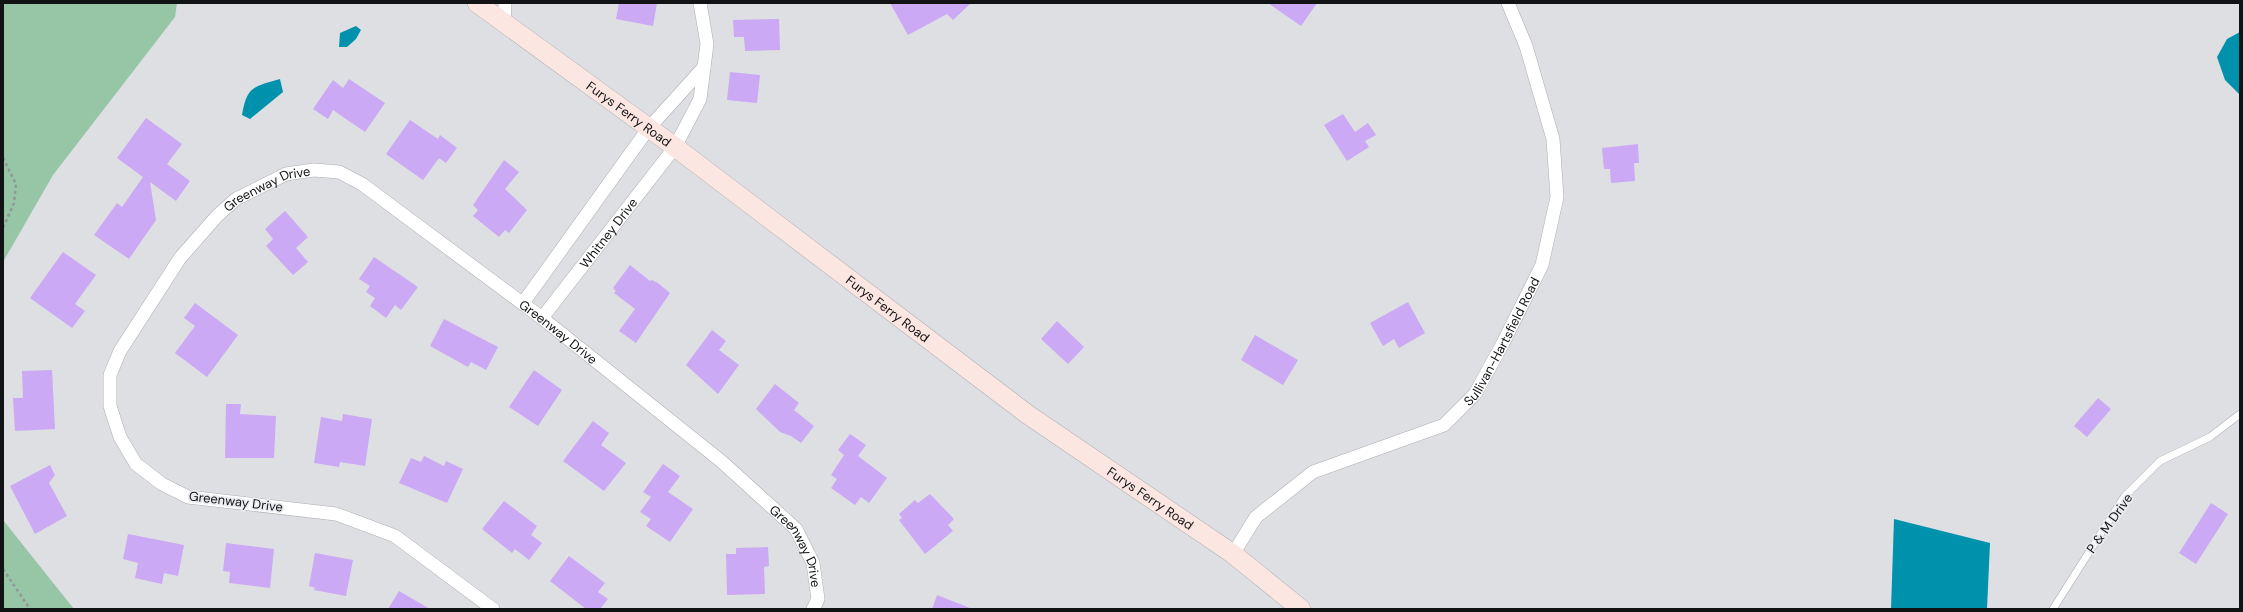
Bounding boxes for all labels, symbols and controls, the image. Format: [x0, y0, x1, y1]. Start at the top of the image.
street label: Furys Ferry Road [583, 77, 675, 150]
street label: Greenway Drive [220, 163, 311, 215]
street label: Whitney Drive [576, 195, 641, 272]
street label: Furys Ferry Road [842, 272, 933, 346]
street label: Sullivan-Hartsfield Road [1460, 274, 1544, 410]
street label: Greenway Drive [516, 296, 601, 368]
street label: Furys Ferry Road [1104, 463, 1197, 534]
street label: Greenway Drive [188, 487, 284, 516]
street label: P & M Drive [2083, 490, 2136, 556]
street label: Greenway Drive [766, 501, 824, 588]

